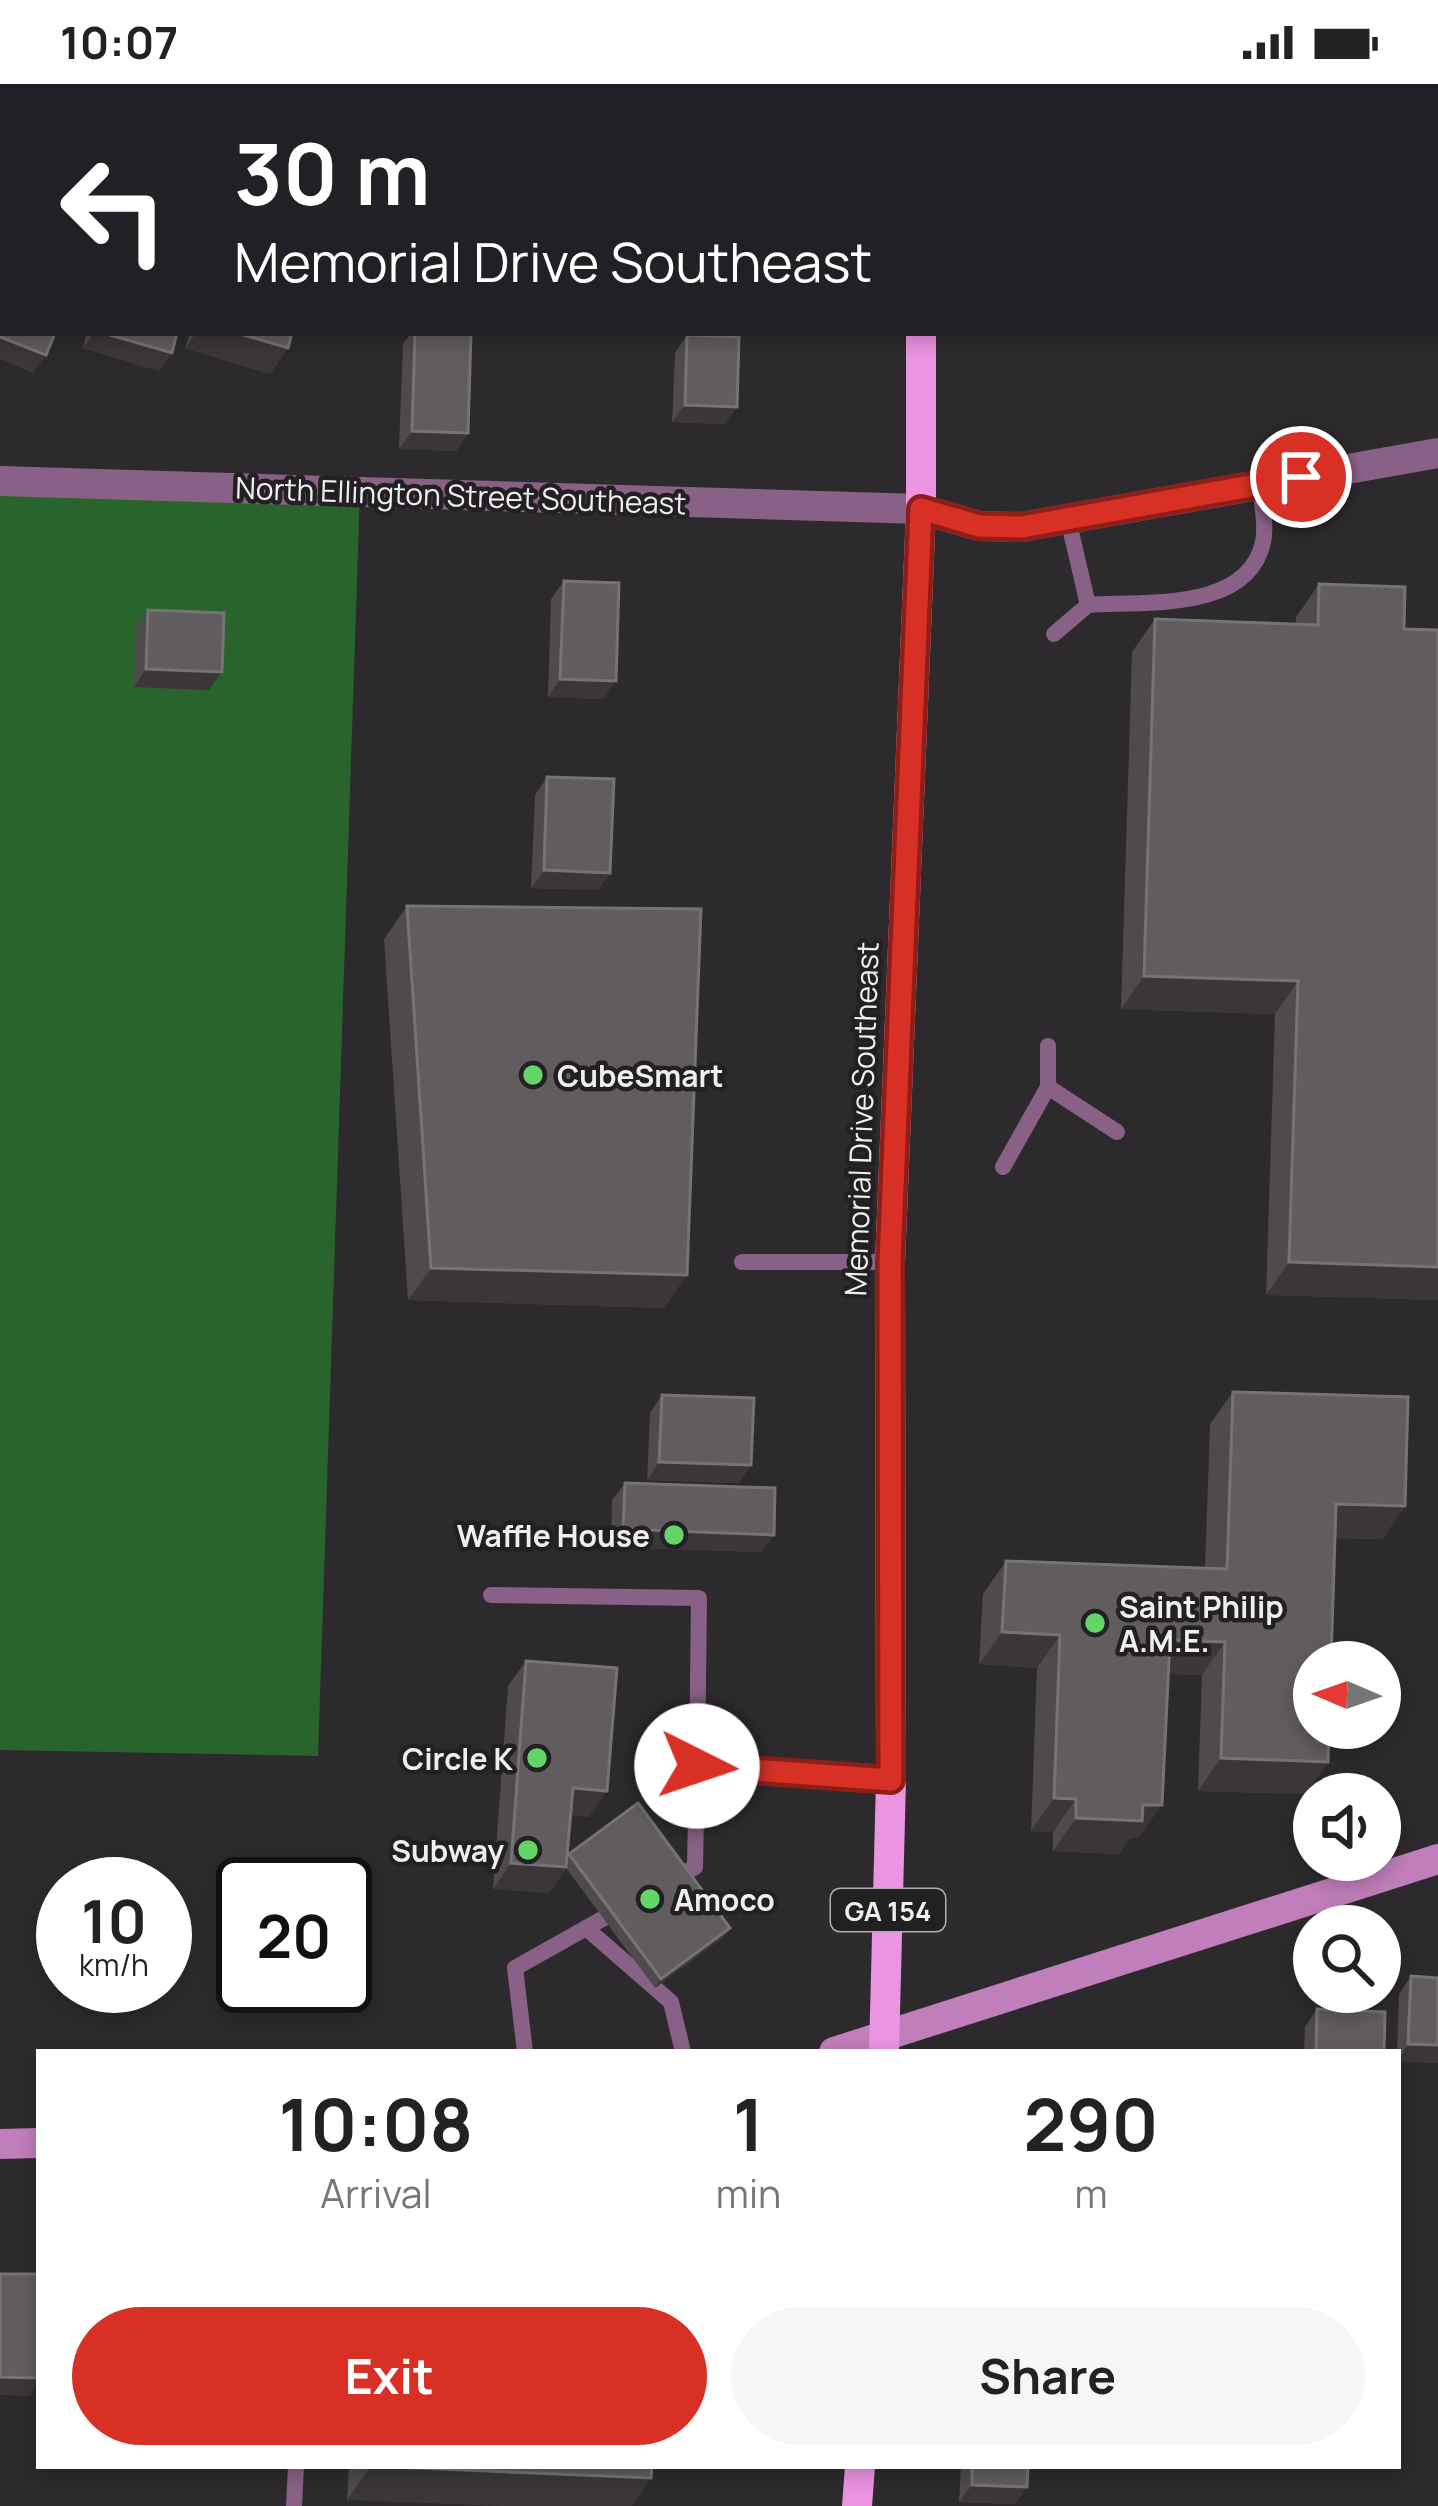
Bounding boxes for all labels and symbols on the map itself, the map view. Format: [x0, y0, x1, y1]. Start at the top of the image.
pin [1250, 426, 1352, 528]
street label: North Ellington Street Southeast [235, 467, 687, 523]
street label: Memorial Drive Southeast [834, 941, 888, 1297]
place label: CubeSmart [557, 1055, 723, 1096]
marker: CubeSmart [520, 1062, 546, 1088]
place label: Waffle House [457, 1515, 650, 1556]
marker: Waffle House [661, 1522, 687, 1548]
place label: Saint Philip A.M.E. [1119, 1586, 1284, 1661]
marker: Saint Philip A.M.E. [1082, 1610, 1108, 1636]
north arrow [1293, 1641, 1401, 1749]
position arrow [634, 1703, 760, 1829]
place label: Circle K [402, 1738, 514, 1779]
marker: Circle K [524, 1745, 550, 1771]
place label: Subway [391, 1830, 504, 1871]
marker: Subway [515, 1837, 541, 1863]
speed limit sign: 20 [216, 1857, 372, 2013]
place label: Amoco [674, 1879, 775, 1920]
marker: Amoco [637, 1886, 663, 1912]
road number: GA 154 [831, 1889, 945, 1931]

